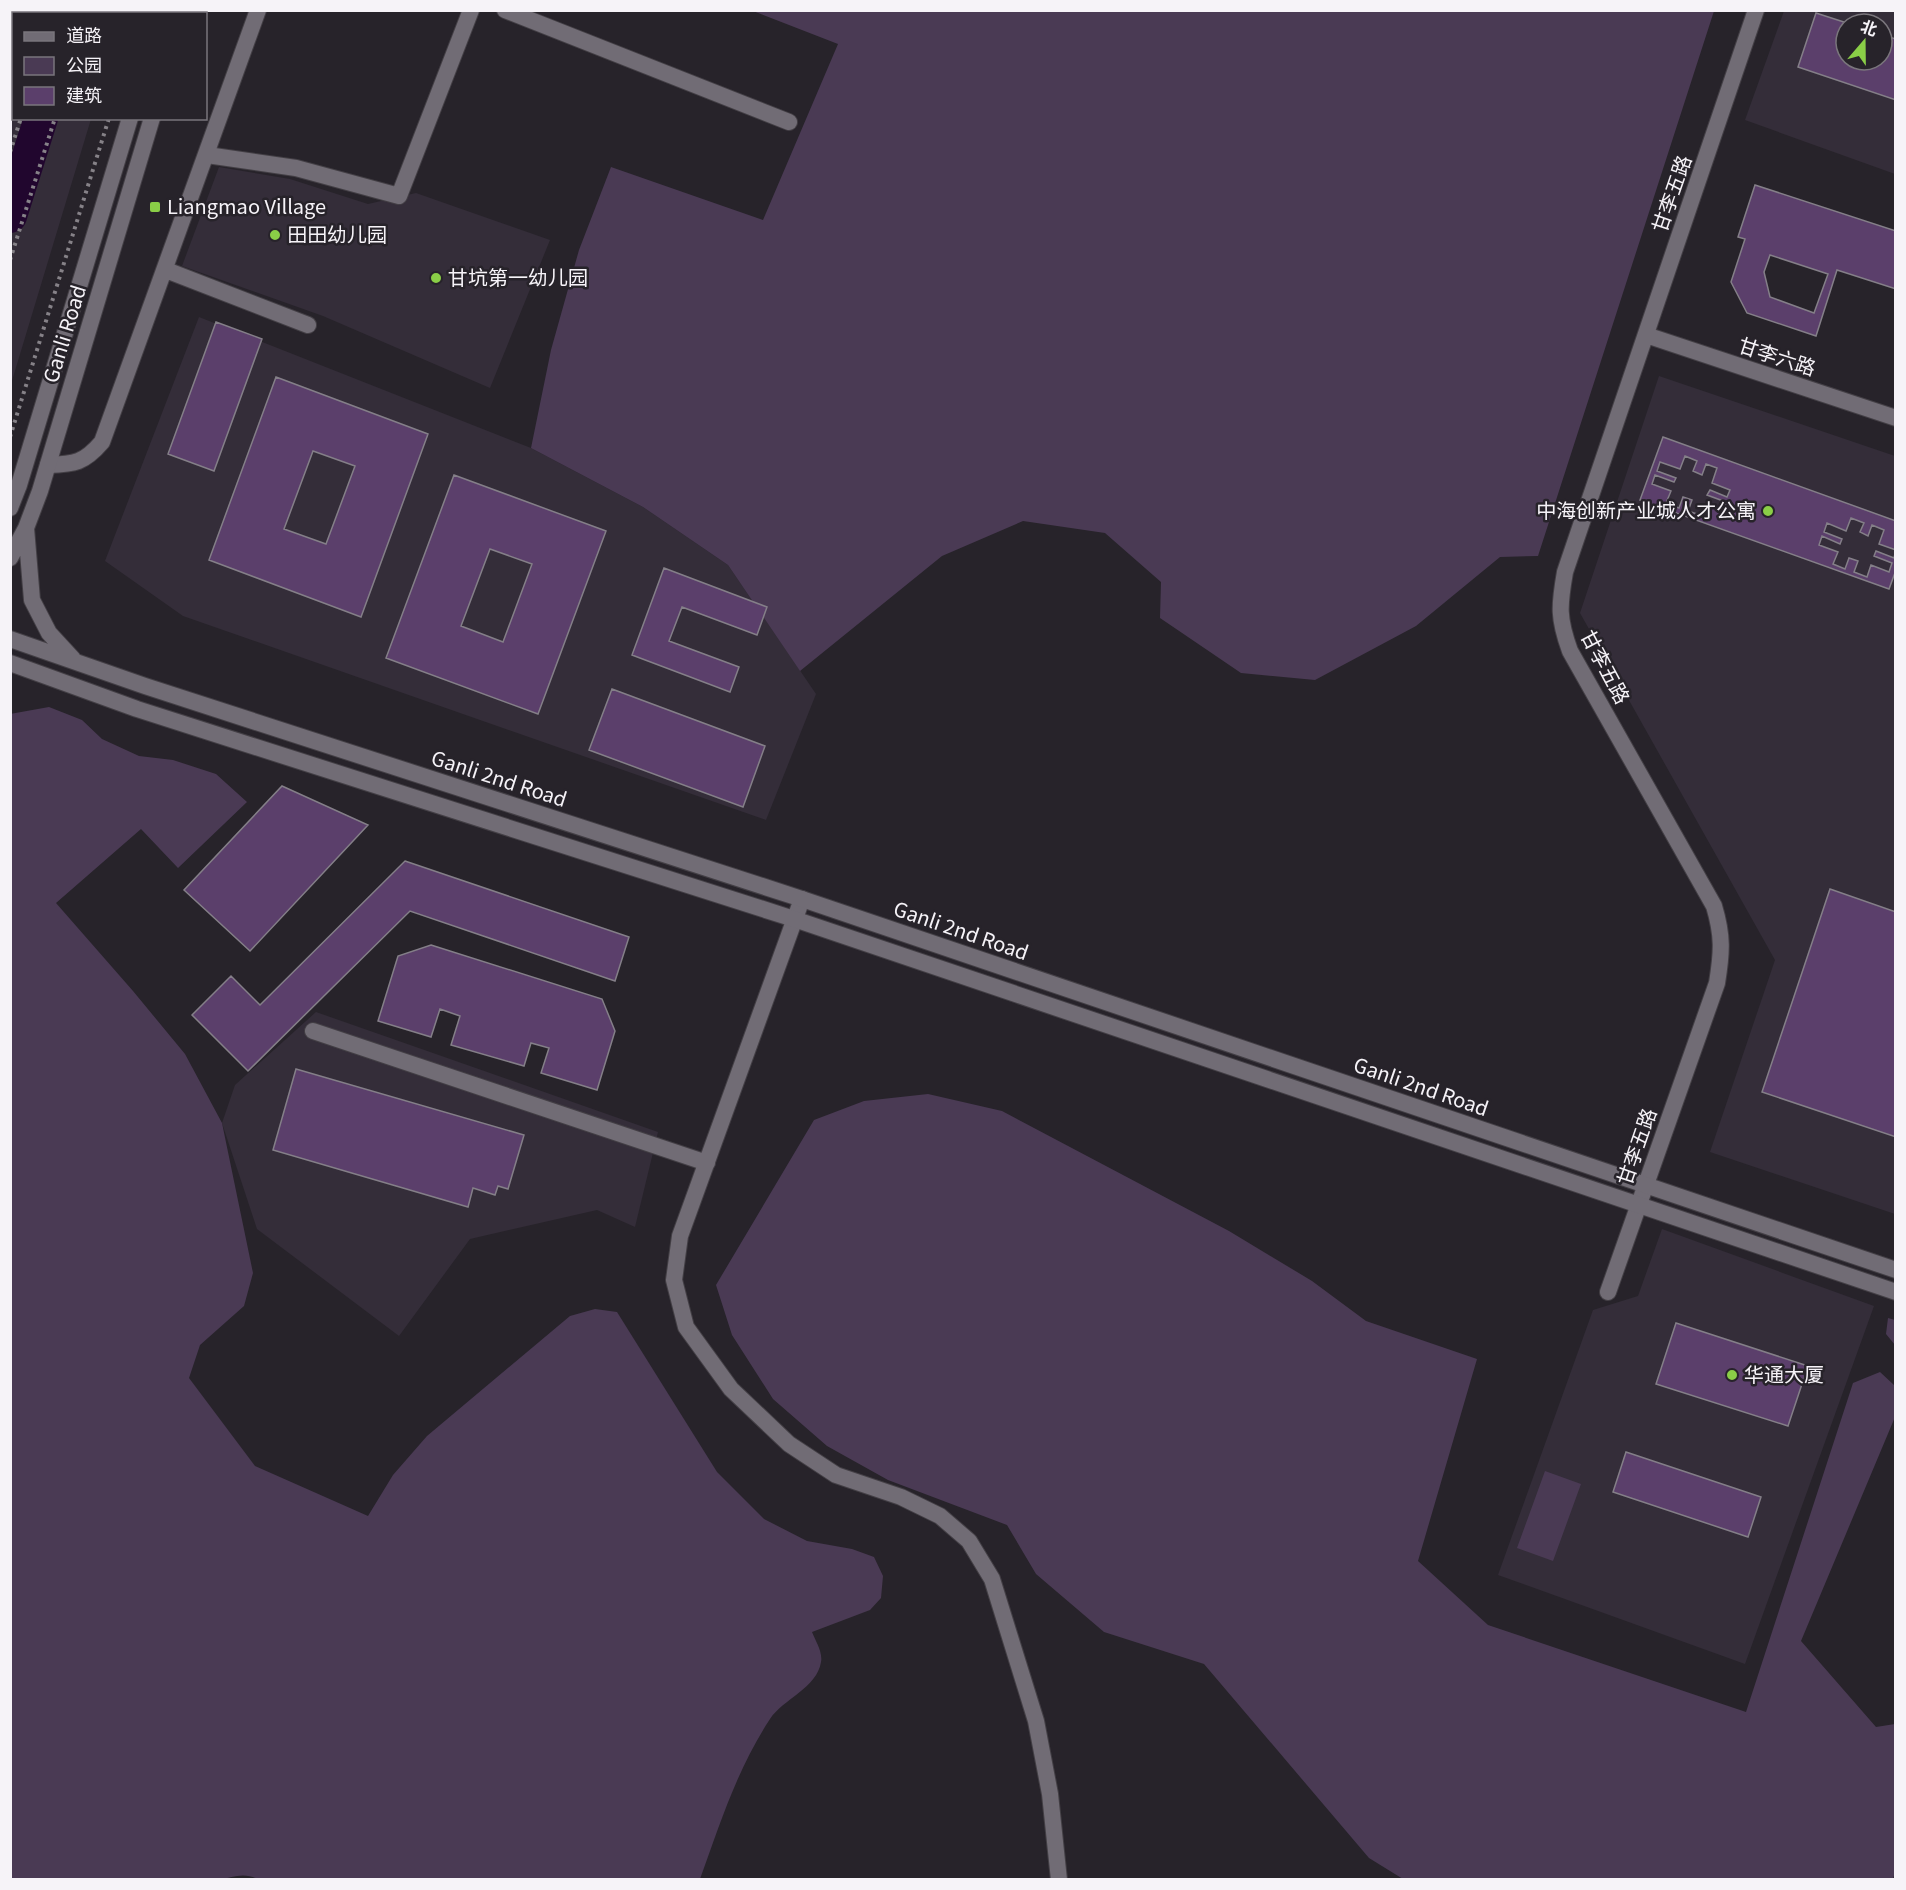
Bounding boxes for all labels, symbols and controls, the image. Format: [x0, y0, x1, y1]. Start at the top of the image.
legend [12, 12, 207, 120]
north arrow [1834, 12, 1894, 72]
text: 北 [1858, 13, 1881, 41]
text: 道路 [66, 21, 102, 47]
text: 公园 [66, 51, 102, 77]
text: 建筑 [66, 81, 102, 107]
street label: 甘李五路 [1644, 151, 1697, 236]
place label: Liangmao Village [167, 191, 326, 220]
marker: Liangmao Village [148, 200, 162, 214]
place label: 田田幼儿园 [287, 219, 387, 248]
marker: 田田幼儿园 [268, 228, 282, 242]
place label: 甘坑第一幼儿园 [448, 262, 588, 291]
marker: 甘坑第一幼儿园 [429, 271, 443, 285]
street label: Ganli Road [35, 281, 92, 386]
street label: 甘李六路 [1735, 329, 1820, 382]
place label: 中海创新产业城人才公寓 [1536, 495, 1756, 524]
marker: 中海创新产业城人才公寓 [1761, 504, 1775, 518]
street label: 甘李五路 [1575, 624, 1638, 708]
street label: Ganli 2nd Road [428, 742, 571, 813]
street label: Ganli 2nd Road [890, 893, 1033, 966]
street label: Ganli 2nd Road [1350, 1049, 1493, 1122]
street label: 甘李五路 [1609, 1104, 1662, 1189]
place label: 华通大厦 [1744, 1359, 1824, 1388]
marker: 华通大厦 [1725, 1368, 1739, 1382]

